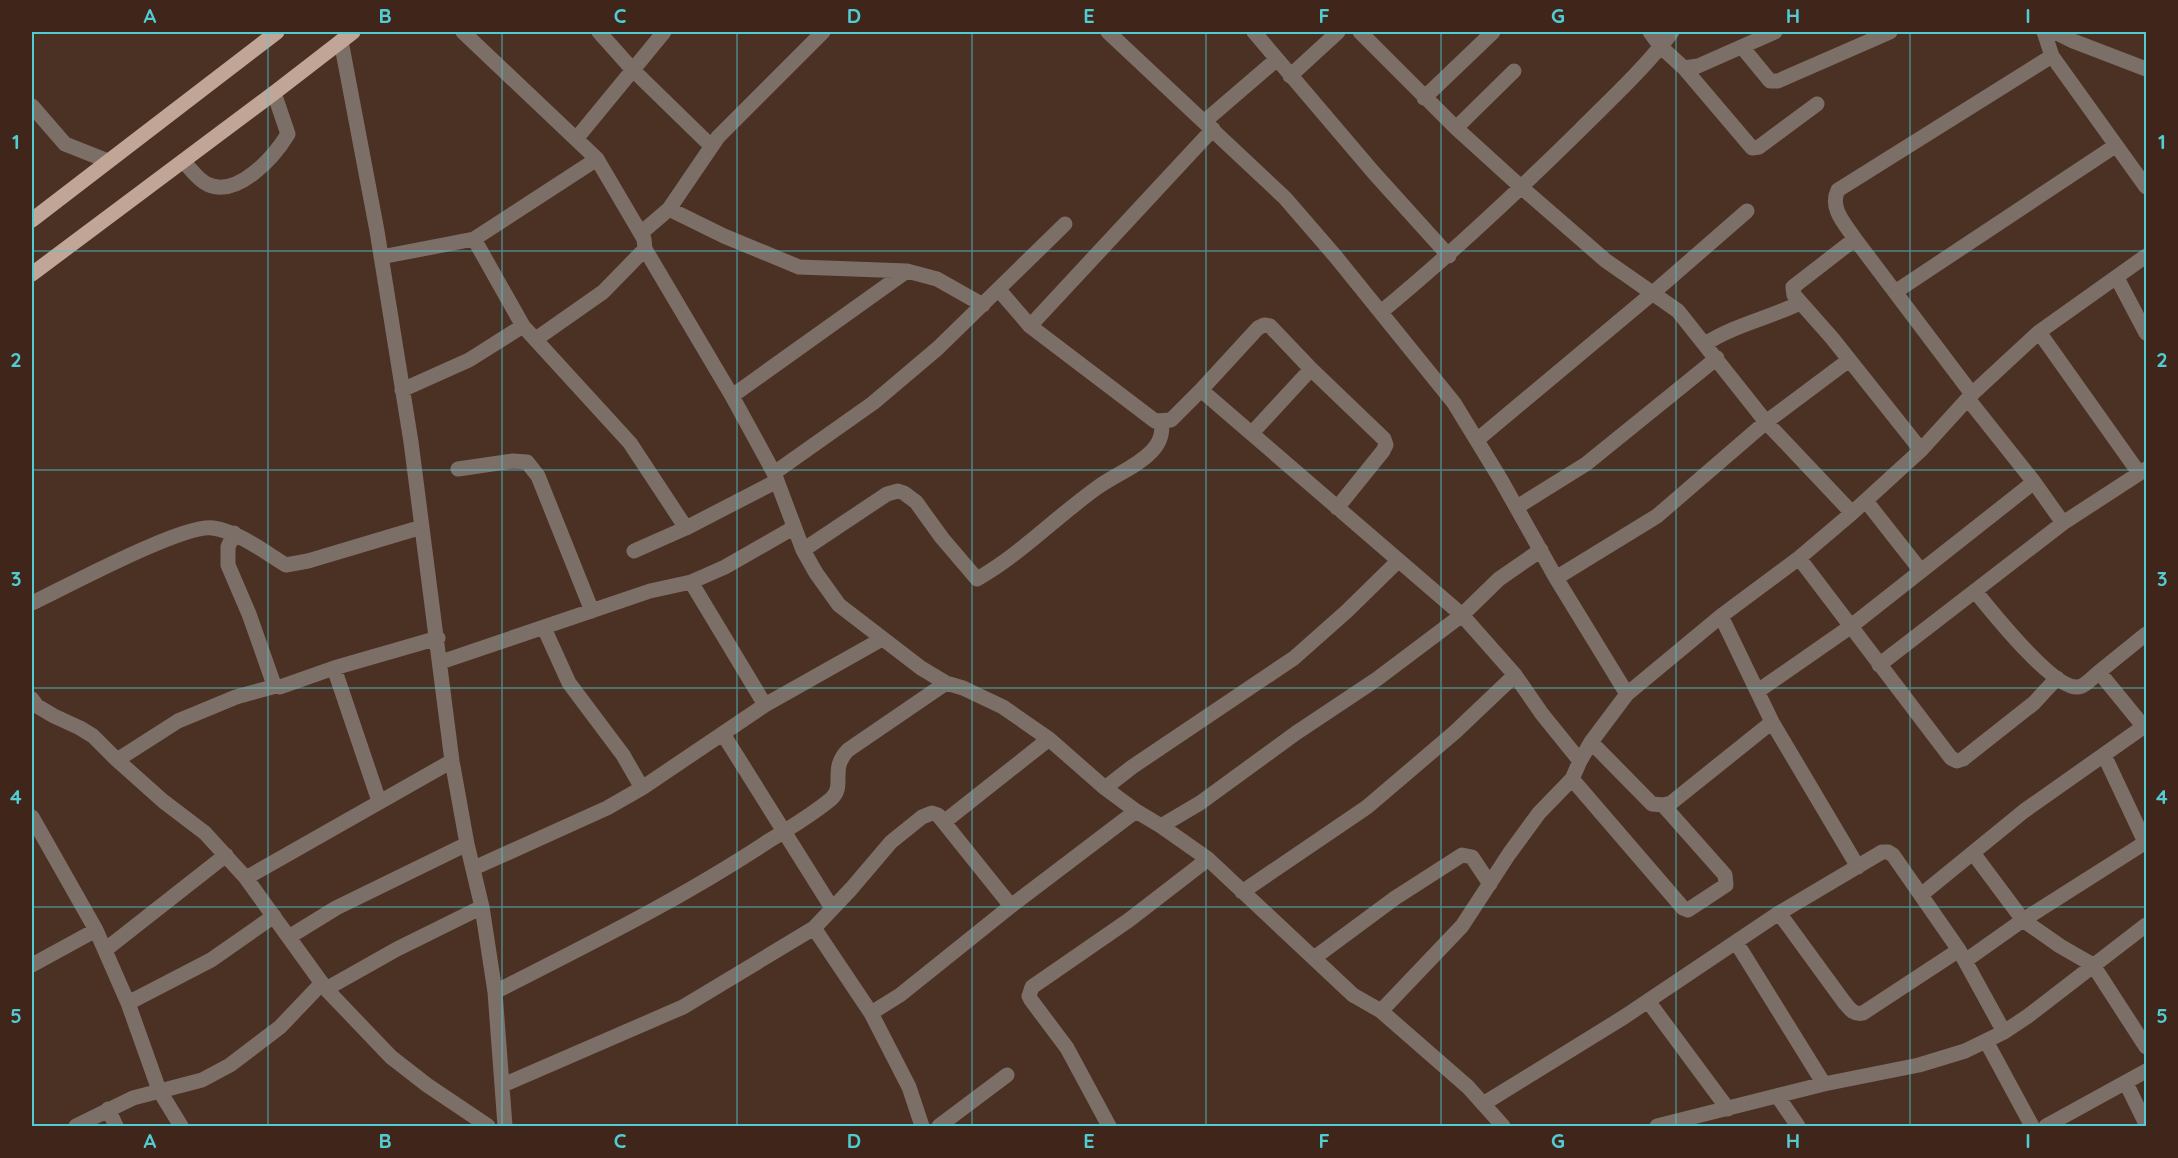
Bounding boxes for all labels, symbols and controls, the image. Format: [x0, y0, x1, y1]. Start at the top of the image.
text: A [144, 3, 157, 28]
text: B [378, 3, 392, 28]
text: C [614, 3, 627, 28]
text: D [847, 3, 861, 28]
text: E [1083, 3, 1095, 28]
text: F [1318, 3, 1330, 28]
text: G [1551, 3, 1565, 28]
text: H [1786, 3, 1800, 28]
text: I [2025, 3, 2031, 28]
text: 1 [12, 129, 20, 154]
text: 1 [2158, 129, 2166, 154]
text: 2 [10, 347, 22, 372]
text: 2 [2156, 347, 2168, 372]
text: 3 [11, 566, 21, 591]
text: 3 [2157, 566, 2167, 591]
text: 4 [10, 784, 22, 809]
text: 4 [2156, 784, 2168, 809]
text: 5 [10, 1003, 22, 1028]
text: 5 [2156, 1003, 2168, 1028]
text: A [144, 1128, 157, 1153]
text: B [378, 1128, 392, 1153]
text: C [614, 1128, 627, 1153]
text: D [847, 1128, 861, 1153]
text: E [1083, 1128, 1095, 1153]
text: F [1318, 1128, 1330, 1153]
text: G [1551, 1128, 1565, 1153]
text: H [1786, 1128, 1800, 1153]
text: I [2025, 1128, 2031, 1153]

